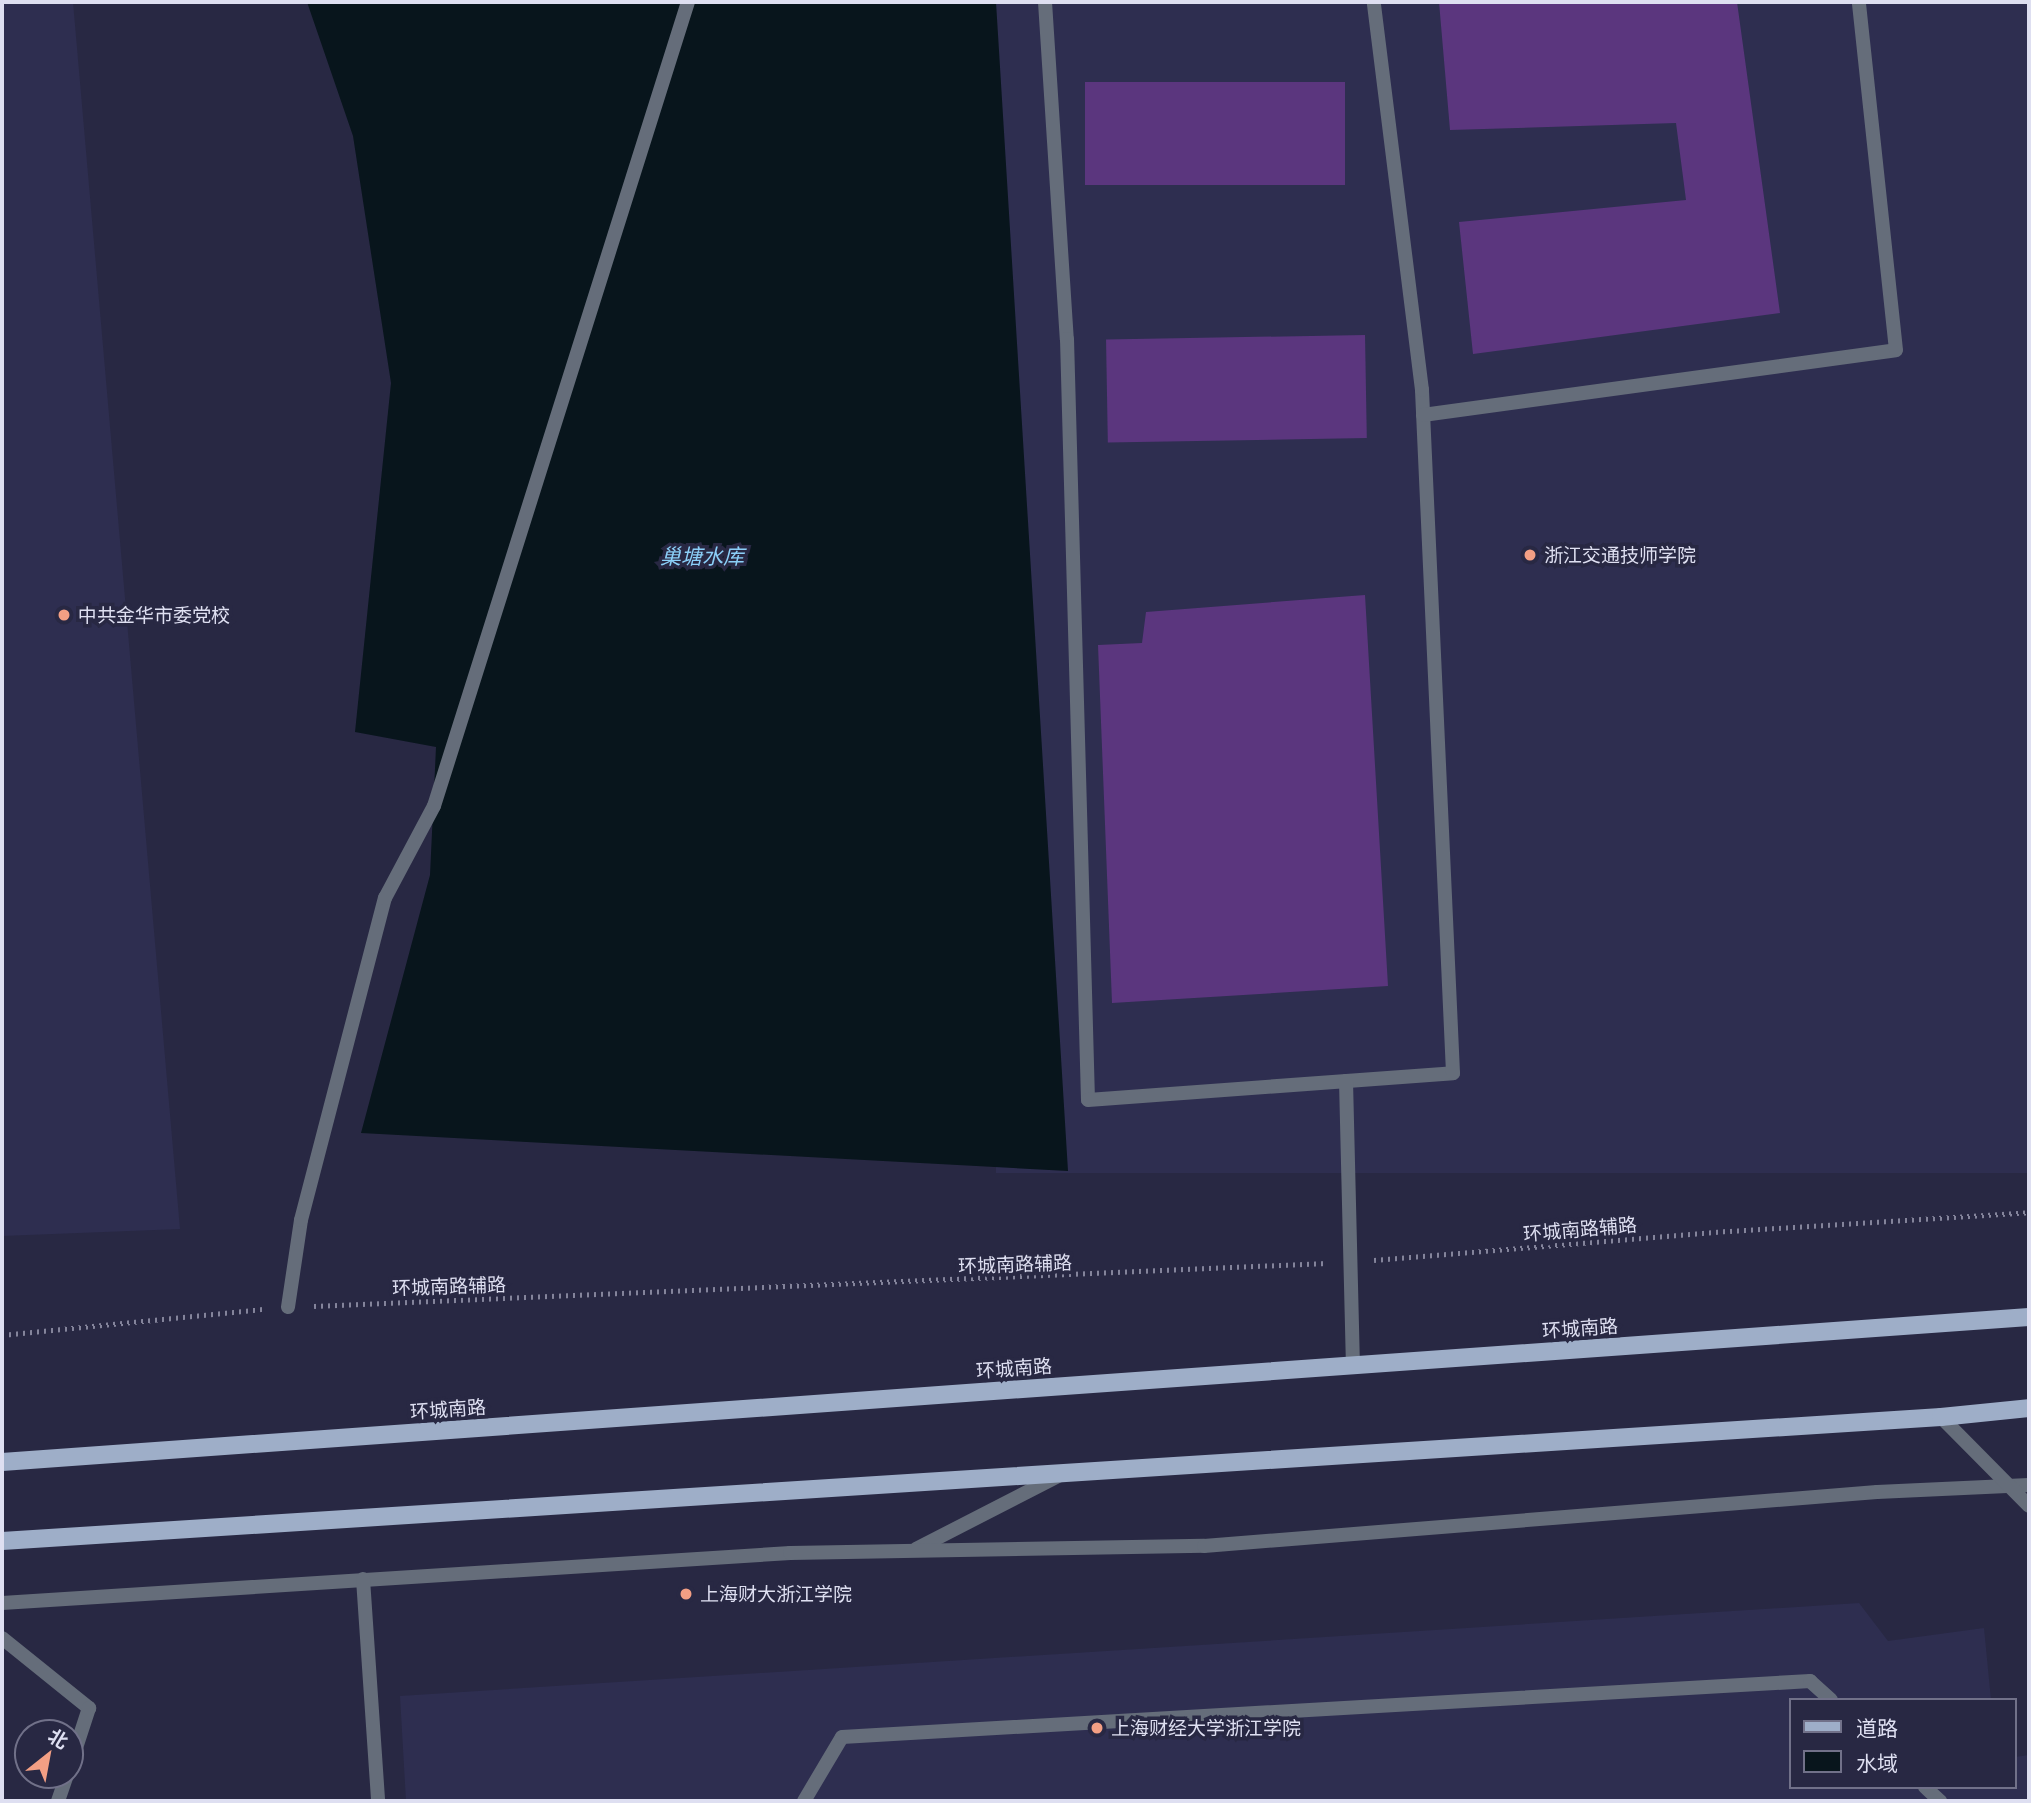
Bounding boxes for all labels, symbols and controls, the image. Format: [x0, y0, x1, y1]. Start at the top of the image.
water label: 巢塘水库 [660, 542, 744, 568]
place label: 浙江交通技师学院 [1544, 544, 1696, 566]
marker: 浙江交通技师学院 [1522, 547, 1538, 563]
place label: 中共金华市委党校 [78, 604, 230, 626]
marker: 中共金华市委党校 [56, 607, 72, 623]
street label: 环城南路辅路 [1522, 1213, 1638, 1245]
street label: 环城南路辅路 [958, 1251, 1072, 1277]
street label: 环城南路辅路 [392, 1273, 506, 1299]
street label: 环城南路 [1541, 1314, 1619, 1342]
street label: 环城南路 [975, 1354, 1053, 1382]
street label: 环城南路 [409, 1395, 487, 1423]
place label: 上海财大浙江学院 [700, 1583, 852, 1605]
marker: 上海财大浙江学院 [678, 1586, 694, 1602]
legend [1790, 1698, 2017, 1789]
text: 道路 [1856, 1713, 1898, 1741]
place label: 上海财经大学浙江学院 [1111, 1717, 1301, 1739]
north arrow [14, 1719, 84, 1789]
marker: 上海财经大学浙江学院 [1089, 1720, 1105, 1736]
text: 北 [44, 1722, 74, 1754]
text: 水域 [1856, 1748, 1898, 1776]

